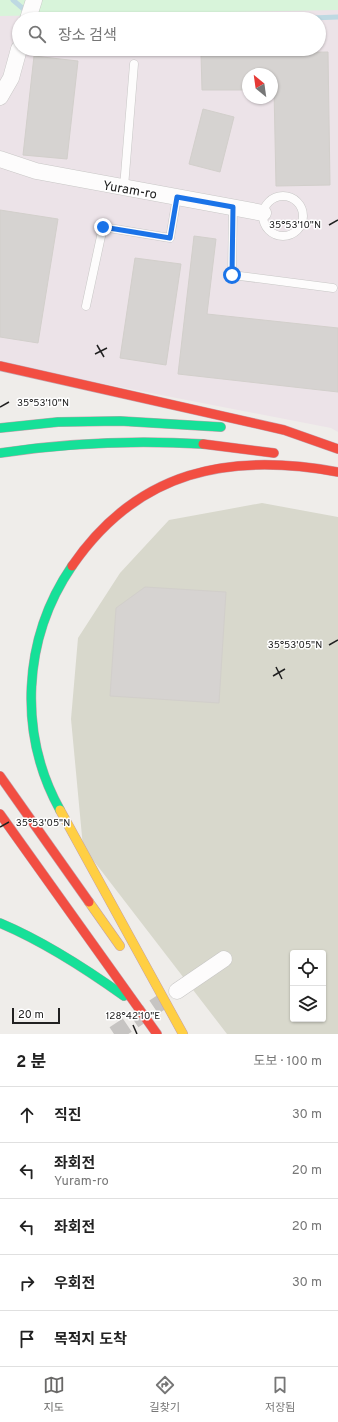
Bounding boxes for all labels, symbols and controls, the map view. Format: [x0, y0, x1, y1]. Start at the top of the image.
search box [12, 12, 326, 56]
icon: search [26, 23, 48, 45]
text: 장소 검색 [58, 27, 117, 46]
north arrow [242, 68, 278, 104]
street label: Yuram-ro [101, 178, 158, 204]
route end [94, 218, 112, 236]
text: 35°53'10"N [269, 219, 321, 232]
route start [223, 266, 241, 284]
text: 35°53'10"N [17, 397, 69, 410]
text: 35°53'05"N [268, 639, 322, 652]
text: 35°53'05"N [16, 817, 70, 830]
map controls [290, 950, 326, 1022]
button: locate [290, 950, 326, 986]
button: layers [290, 986, 326, 1022]
scale bar [12, 1006, 60, 1025]
text: 20 m [18, 1008, 44, 1022]
text: 128°42'10"E [106, 1010, 160, 1023]
text: 2 분 [16, 1052, 46, 1074]
text: 도보 · 100 m [254, 1054, 322, 1070]
icon: ahead [16, 1104, 38, 1126]
text: 직진 [54, 1107, 82, 1126]
text: 30 m [292, 1107, 322, 1123]
text: 좌회전 [54, 1155, 95, 1174]
icon: left [16, 1160, 38, 1182]
text: 20 m [292, 1163, 322, 1179]
text: Yuram-ro [54, 1174, 109, 1190]
icon: left [16, 1216, 38, 1238]
text: 좌회전 [54, 1219, 95, 1238]
text: 20 m [292, 1219, 322, 1235]
icon: right [16, 1272, 38, 1294]
text: 우회전 [54, 1275, 95, 1294]
text: 30 m [292, 1275, 322, 1291]
icon: arrive [16, 1328, 38, 1350]
text: 목적지 도착 [54, 1331, 127, 1350]
tab: 지도 [43, 1374, 65, 1415]
tab: 길찾기 [150, 1374, 180, 1415]
tab: 저장됨 [265, 1374, 295, 1415]

